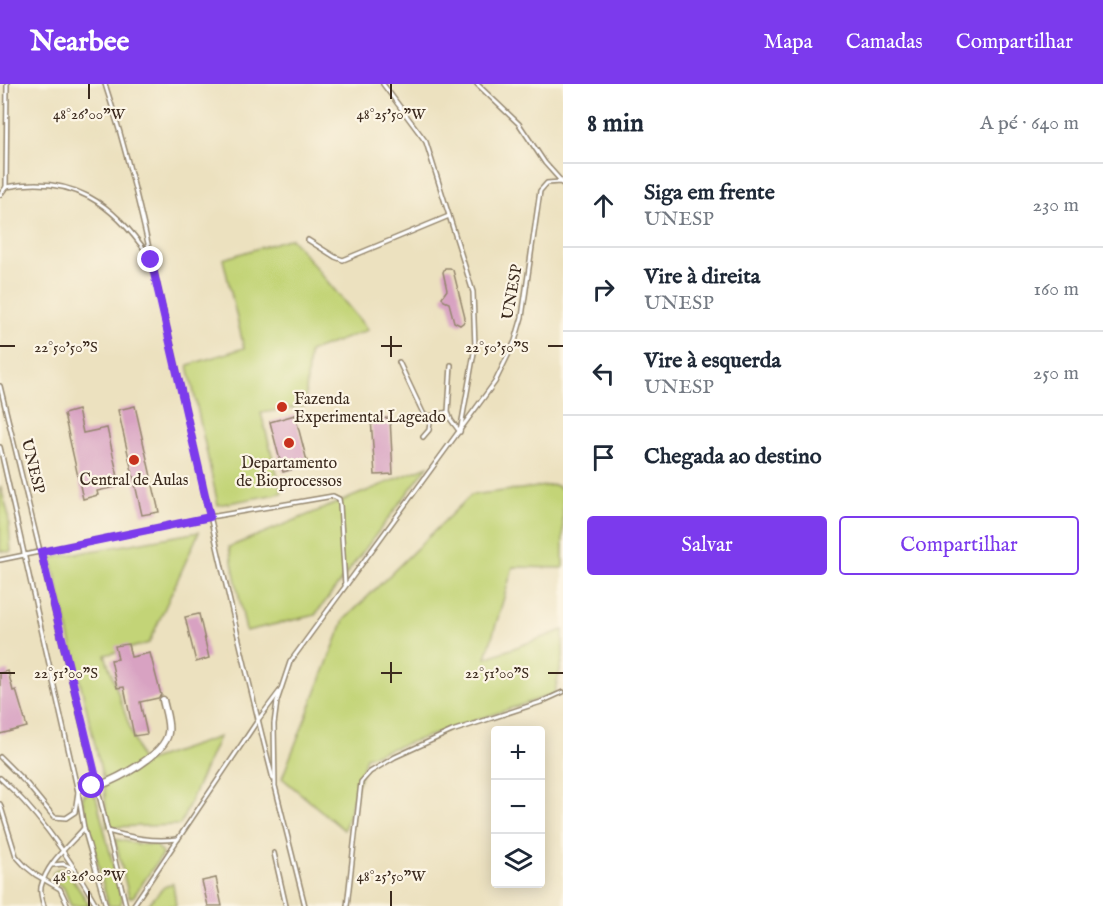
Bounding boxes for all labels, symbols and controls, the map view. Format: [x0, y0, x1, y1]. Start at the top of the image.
text: Nearbee [30, 25, 129, 60]
text: Mapa [763, 29, 813, 56]
text: Camadas [846, 29, 923, 56]
text: Compartilhar [956, 29, 1073, 56]
text: 48°26'00"W [53, 105, 126, 124]
text: 48°25'50"W [356, 105, 426, 124]
text: 8 min [587, 107, 644, 140]
text: A pé · 640 m [980, 111, 1079, 136]
text: Siga em frente [644, 179, 775, 207]
icon: ahead [587, 189, 620, 222]
text: 230 m [1033, 193, 1079, 218]
text: UNESP [644, 207, 714, 232]
route end [137, 246, 163, 272]
street label: UNESP [498, 263, 528, 322]
text: Vire à direita [644, 263, 760, 291]
icon: right [587, 273, 620, 306]
text: 160 m [1033, 277, 1079, 302]
text: UNESP [644, 291, 714, 316]
text: 22°50'50"S [34, 338, 98, 357]
text: 22°50'50"S [465, 338, 529, 357]
text: Vire à esquerda [644, 347, 781, 375]
icon: left [587, 357, 620, 390]
text: 250 m [1033, 361, 1079, 386]
text: UNESP [644, 375, 714, 400]
place label: Fazenda Experimental Lageado [294, 390, 446, 428]
marker: Fazenda Experimental Lageado [275, 400, 289, 414]
marker: Departamento de Bioprocessos [282, 436, 296, 450]
street label: UNESP [16, 437, 49, 496]
icon: arrive [587, 441, 620, 474]
text: Chegada ao destino [644, 443, 822, 471]
marker: Central de Aulas [127, 453, 141, 467]
place label: Departamento de Bioprocessos [236, 454, 342, 492]
place label: Central de Aulas [80, 471, 189, 491]
button: Salvar [587, 516, 827, 575]
button: Compartilhar [839, 516, 1079, 575]
text: 22°51'00"S [34, 664, 98, 683]
text: 22°51'00"S [465, 664, 529, 683]
map controls [491, 726, 545, 888]
button: + [491, 726, 545, 780]
route start [78, 772, 104, 798]
button: − [491, 780, 545, 834]
button: layers [491, 834, 545, 888]
text: 48°26'00"W [53, 867, 126, 886]
text: 48°25'50"W [356, 867, 426, 886]

